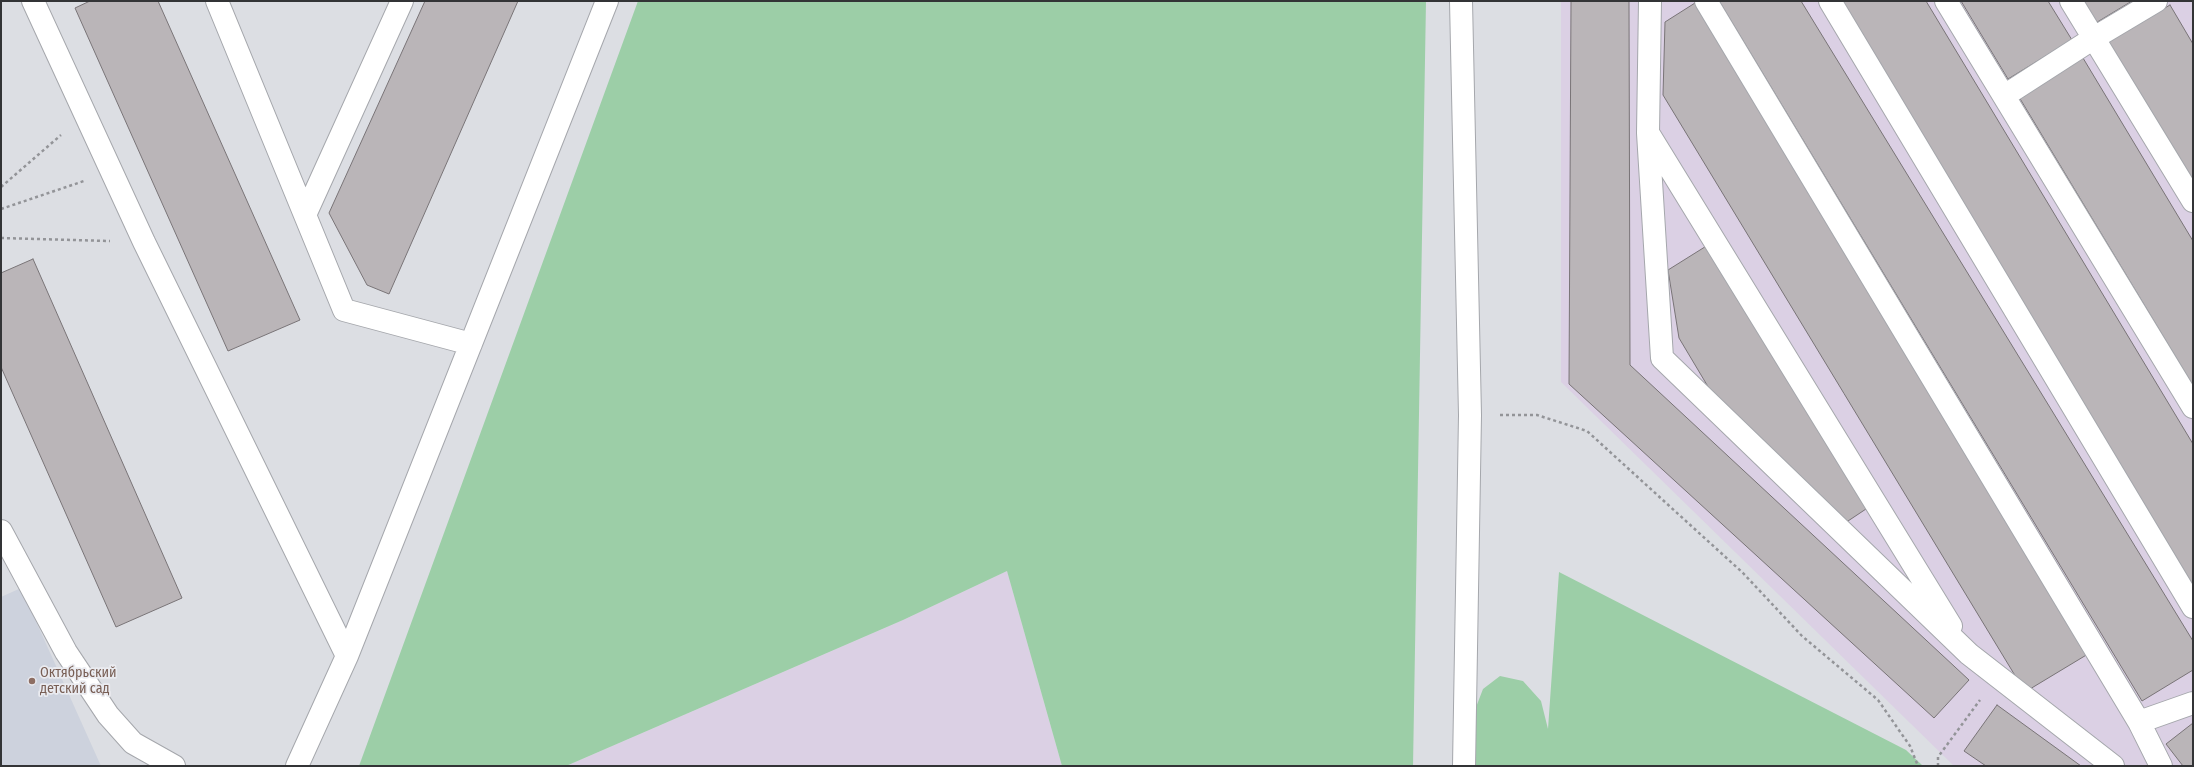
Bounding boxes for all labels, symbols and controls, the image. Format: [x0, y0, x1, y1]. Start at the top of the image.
place label: Октябрьский детский сад [40, 665, 116, 698]
marker: Октябрьский детский сад [27, 676, 37, 686]

